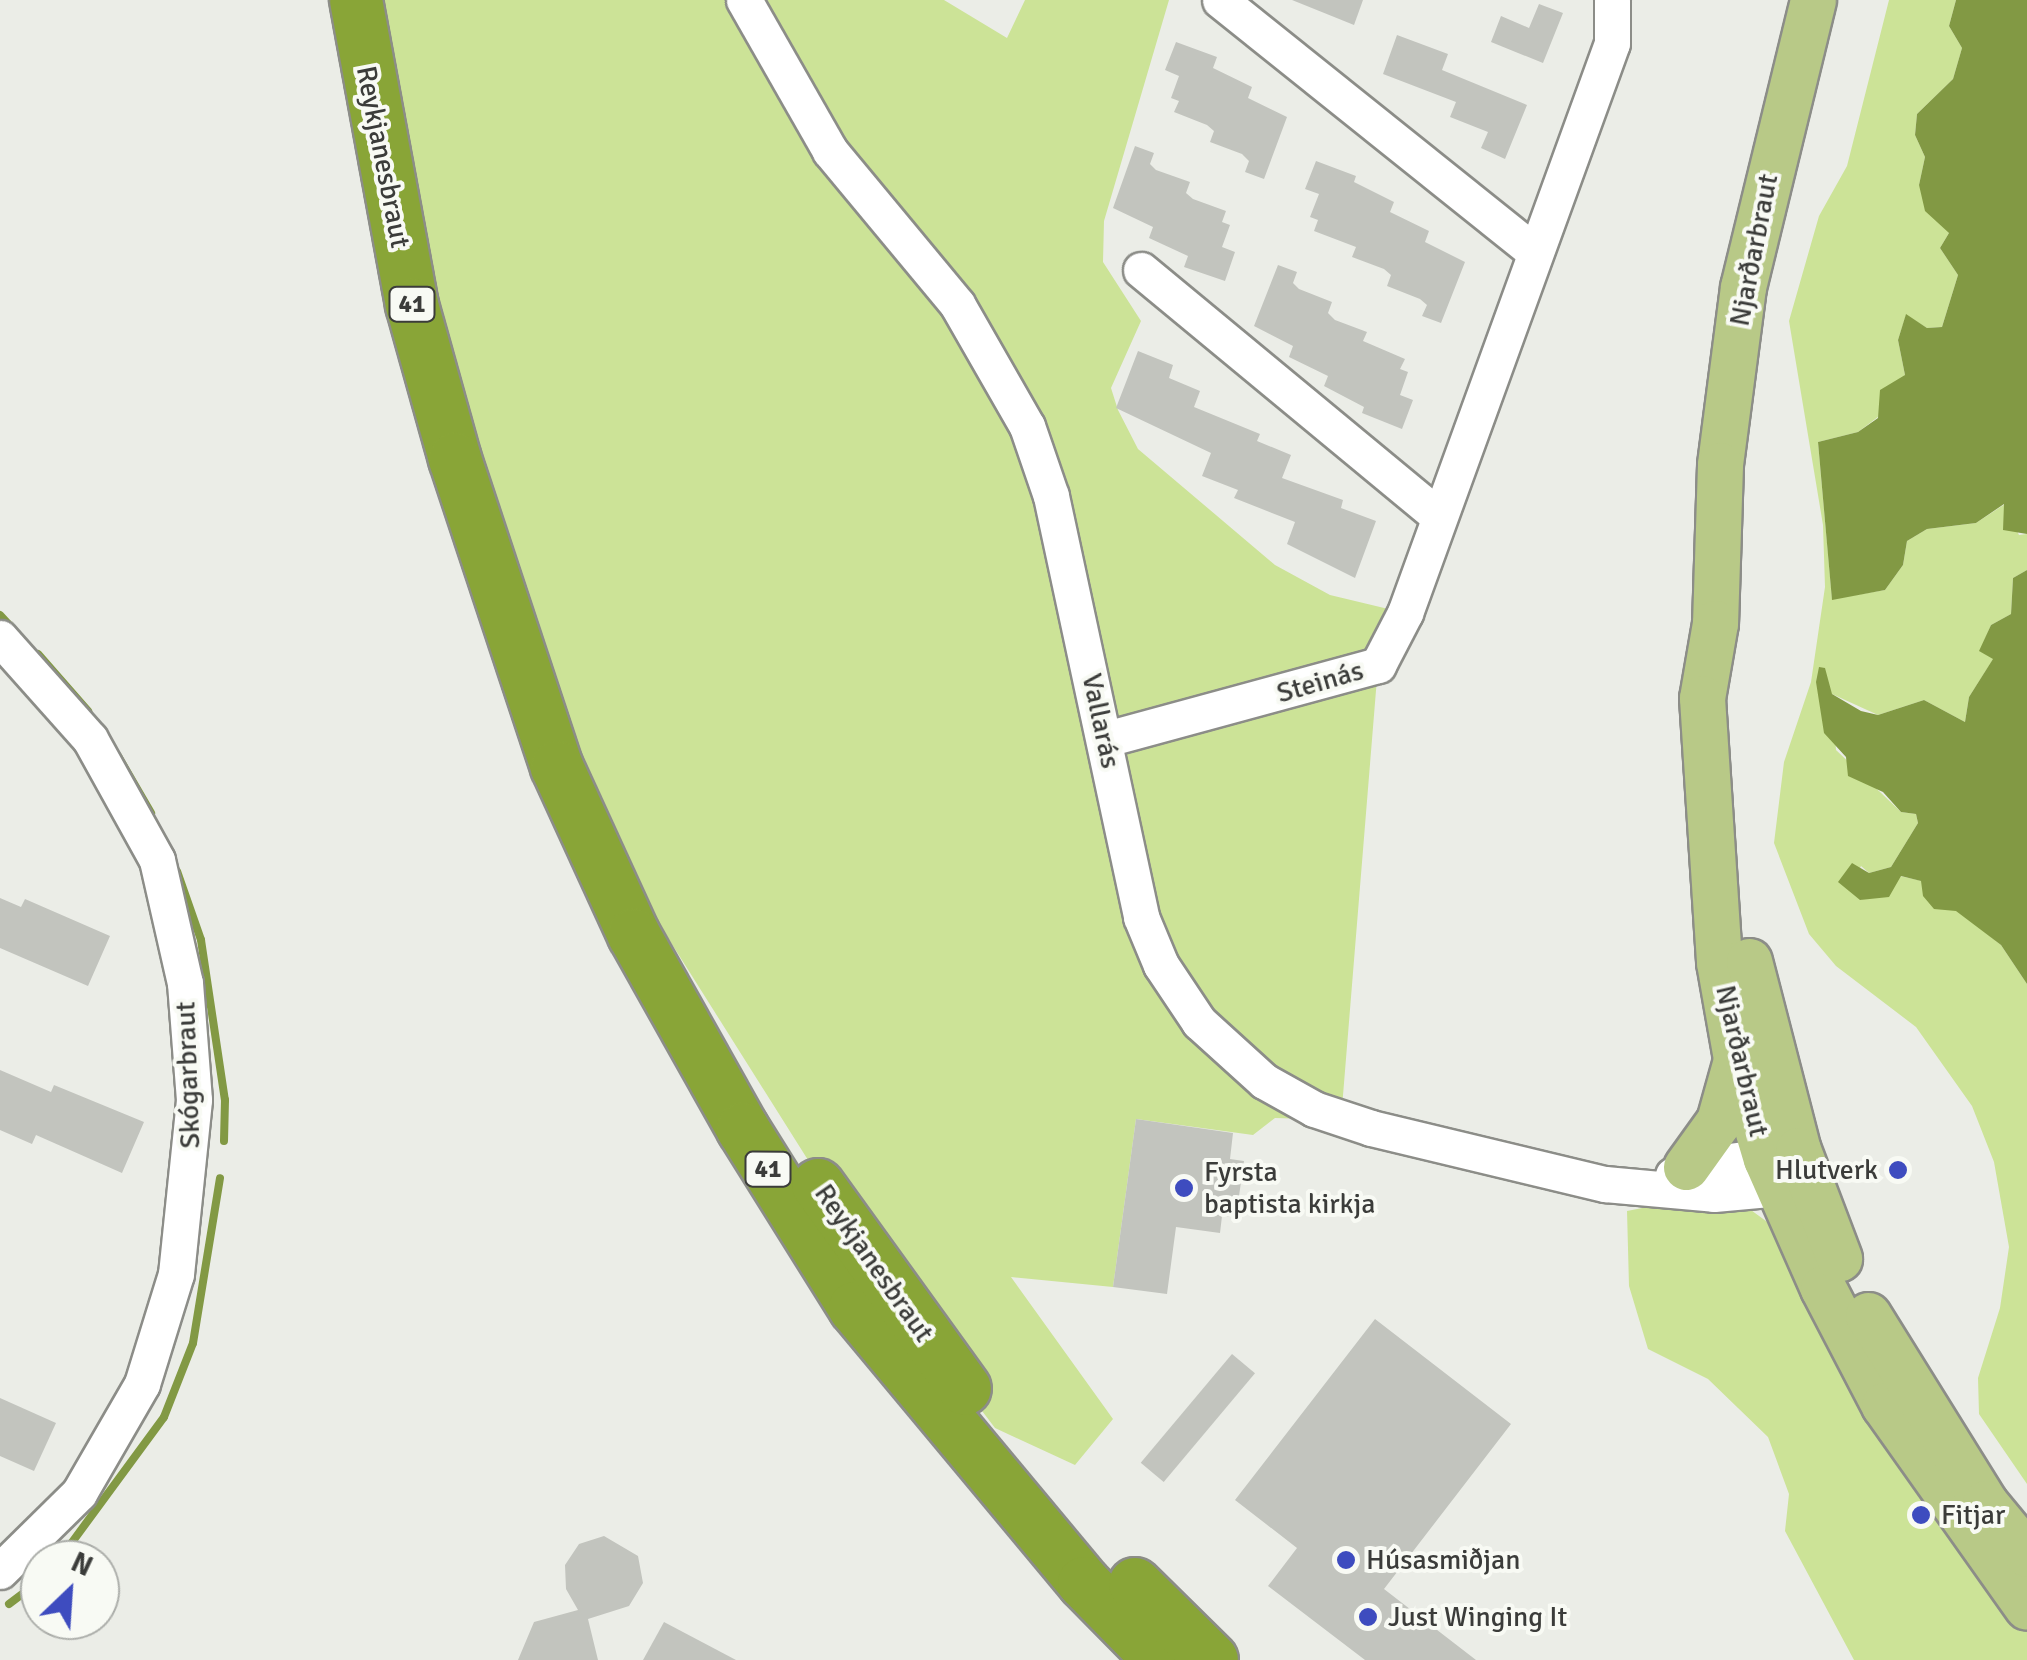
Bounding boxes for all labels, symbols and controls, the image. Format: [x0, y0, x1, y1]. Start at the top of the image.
street label: Reykjanesbraut [349, 63, 417, 251]
street label: Njarðarbraut [1723, 171, 1785, 329]
road number: 41 [387, 284, 437, 324]
street label: Steinás [1273, 654, 1367, 710]
street label: Vallarás [1075, 671, 1127, 771]
street label: Njarðarbraut [1708, 982, 1776, 1140]
street label: Skógarbraut [169, 1001, 207, 1149]
road number: 41 [743, 1149, 793, 1189]
place label: Hlutverk [1775, 1153, 1878, 1187]
place label: Fyrsta baptista kirkja [1204, 1155, 1375, 1221]
marker: Hlutverk [1887, 1159, 1909, 1181]
marker: Fyrsta baptista kirkja [1173, 1177, 1195, 1199]
street label: Reykjanesbraut [807, 1178, 941, 1348]
place label: Fitjar [1941, 1498, 2005, 1532]
marker: Fitjar [1910, 1504, 1932, 1526]
north arrow [20, 1540, 120, 1640]
place label: Húsasmiðjan [1366, 1543, 1521, 1577]
text: N [66, 1545, 98, 1584]
marker: Húsasmiðjan [1335, 1549, 1357, 1571]
place label: Just Winging It [1388, 1600, 1567, 1634]
marker: Just Winging It [1357, 1606, 1379, 1628]

